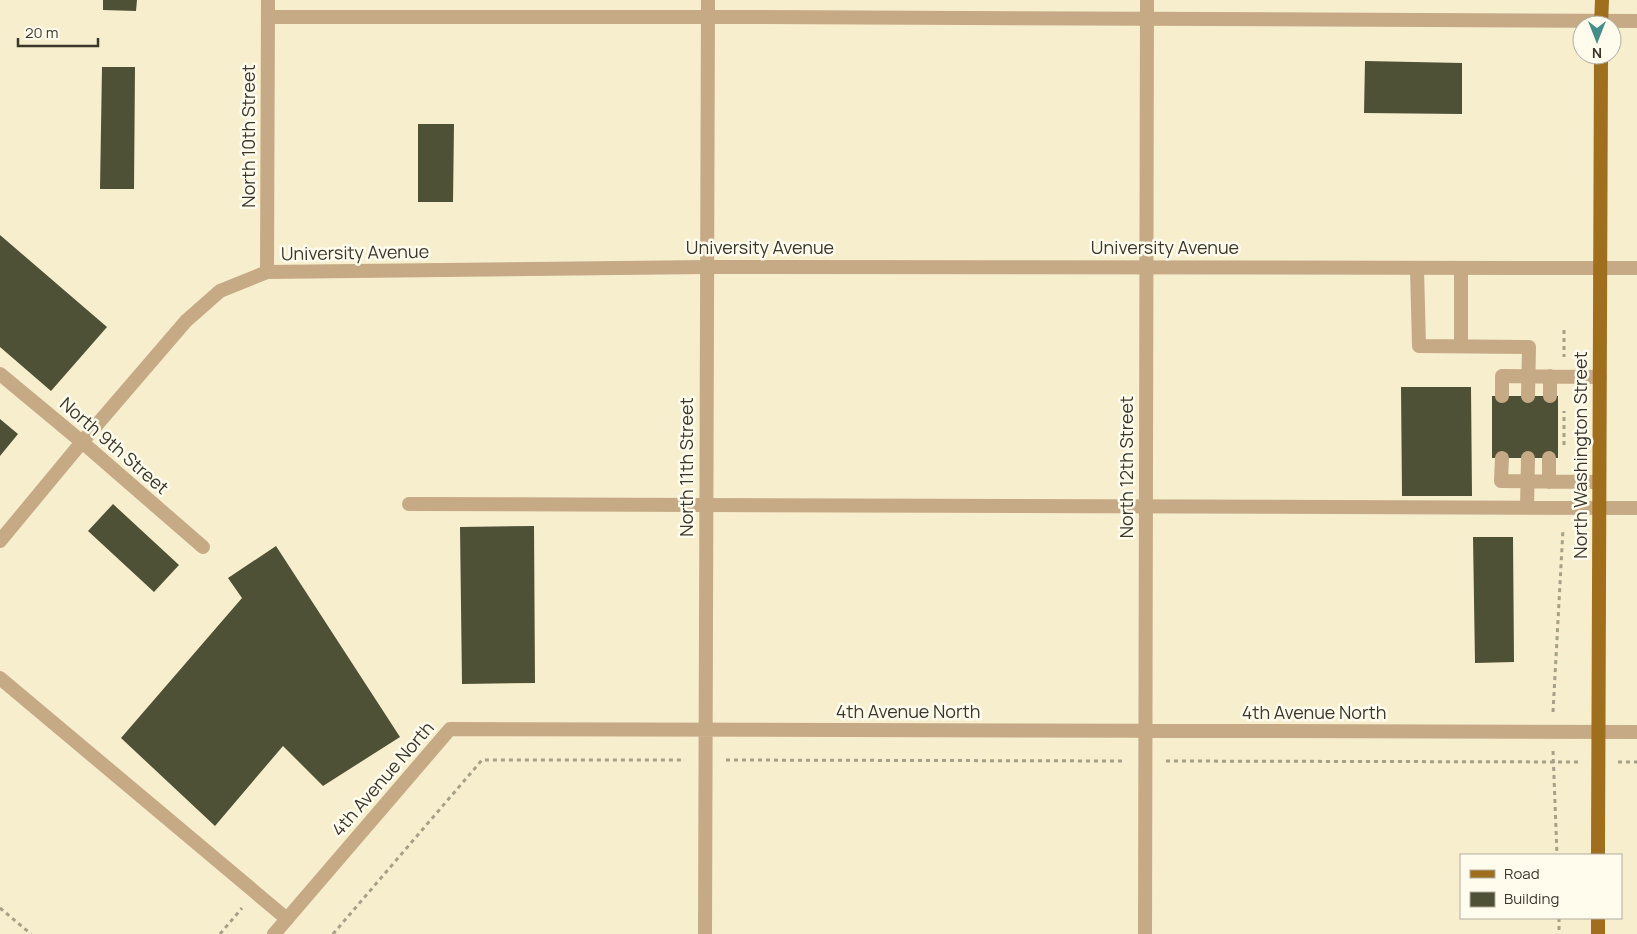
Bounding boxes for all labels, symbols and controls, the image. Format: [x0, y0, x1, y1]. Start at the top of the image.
scale bar [18, 15, 98, 47]
north arrow [1572, 15, 1622, 65]
text: 20 m [25, 22, 58, 43]
text: N [1592, 44, 1602, 63]
street label: North 10th Street [236, 64, 260, 208]
street label: University Avenue [686, 235, 834, 259]
street label: University Avenue [1091, 235, 1239, 259]
street label: University Avenue [281, 239, 429, 265]
street label: North Washington Street [1568, 351, 1592, 559]
street label: North 9th Street [55, 391, 174, 499]
street label: North 12th Street [1114, 396, 1138, 538]
street label: North 11th Street [674, 397, 698, 537]
street label: 4th Avenue North [836, 699, 980, 723]
street label: 4th Avenue North [1242, 700, 1386, 724]
street label: 4th Avenue North [326, 716, 439, 841]
legend [1460, 854, 1622, 919]
text: Road [1504, 863, 1540, 884]
text: Building [1504, 888, 1559, 909]

